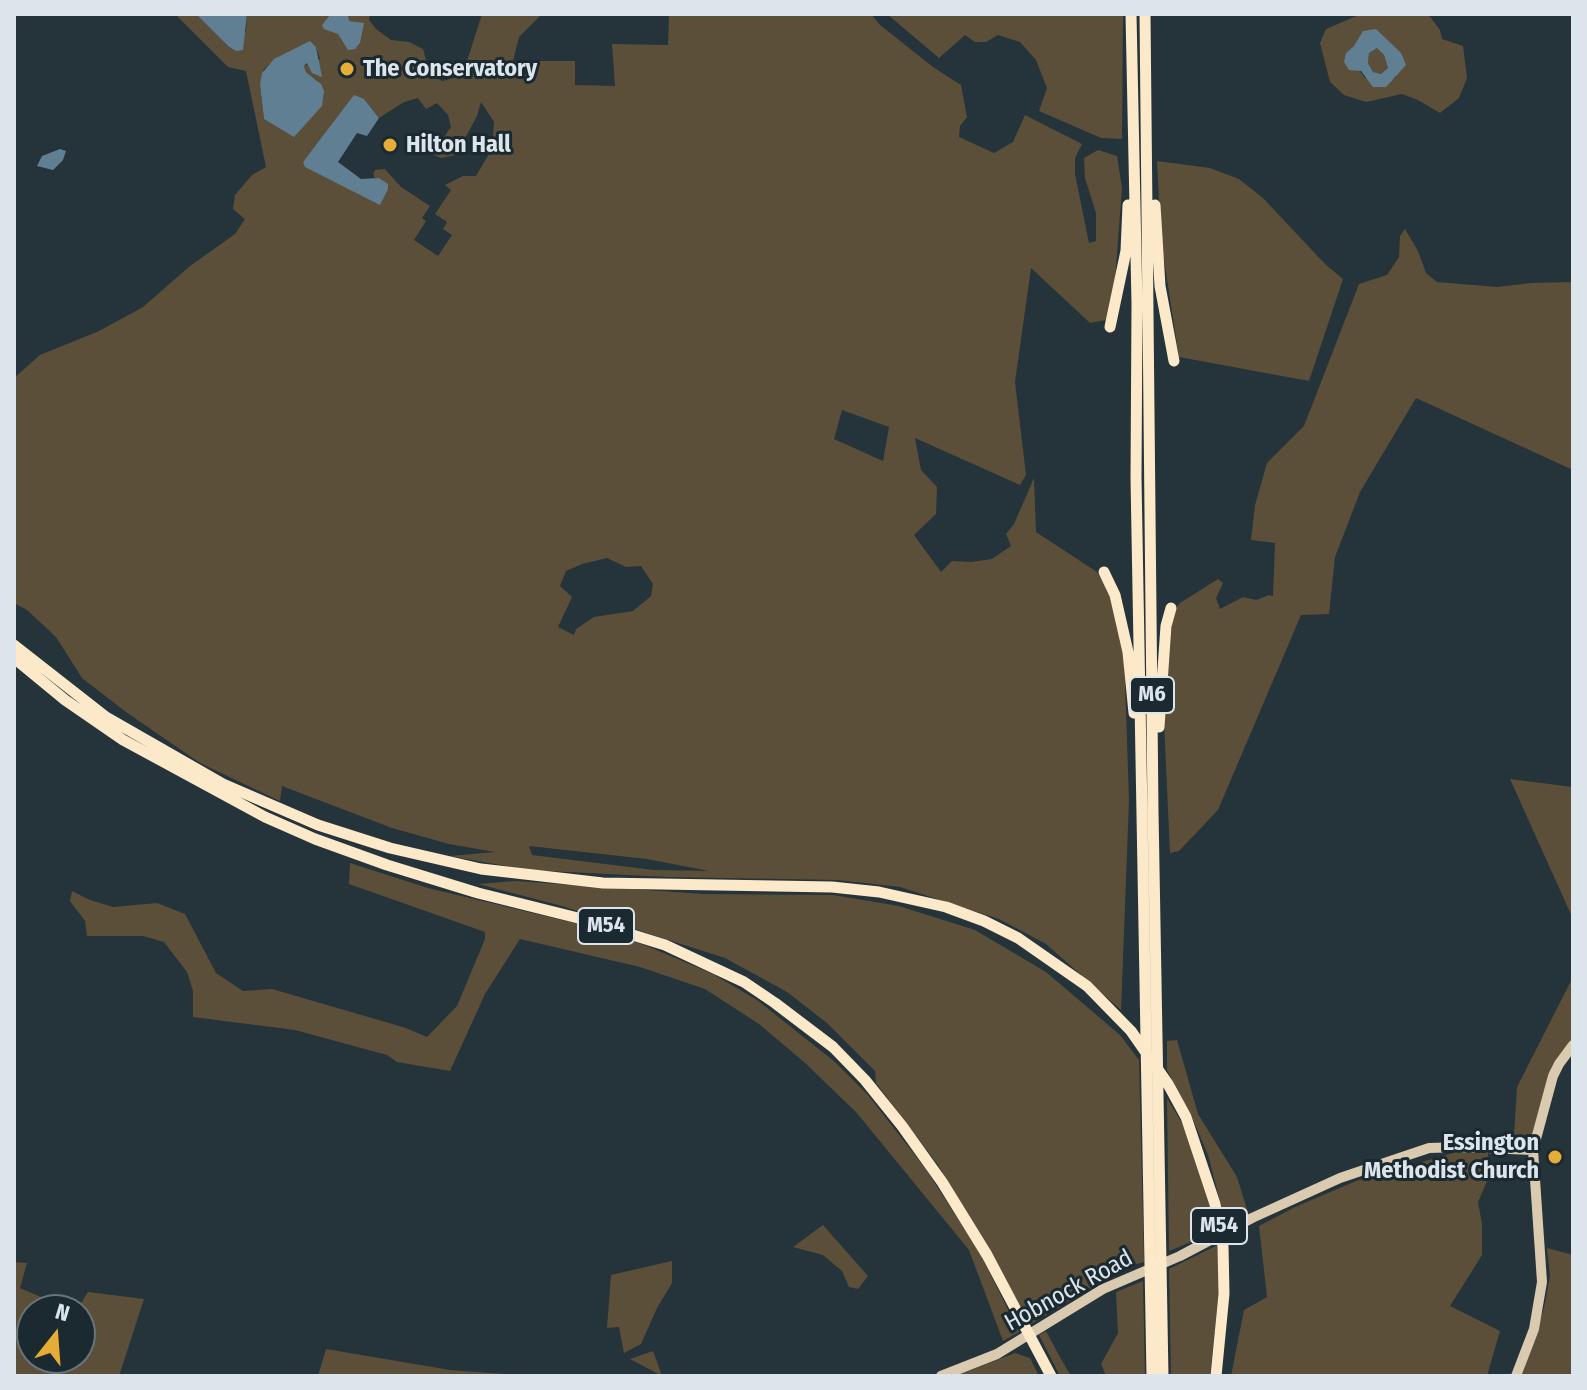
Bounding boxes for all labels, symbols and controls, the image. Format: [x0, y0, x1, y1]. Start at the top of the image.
place label: The Conservatory [363, 55, 537, 83]
marker: The Conservatory [338, 60, 356, 78]
place label: Hilton Hall [406, 131, 511, 159]
marker: Hilton Hall [381, 136, 399, 154]
road number: M6 [1130, 677, 1174, 713]
road number: M54 [578, 908, 634, 944]
place label: Essington Methodist Church [1364, 1129, 1539, 1185]
marker: Essington Methodist Church [1546, 1148, 1564, 1166]
road number: M54 [1191, 1208, 1247, 1244]
street label: Hobnock Road [1000, 1244, 1138, 1338]
north arrow [16, 1294, 96, 1374]
text: N [52, 1298, 73, 1327]

